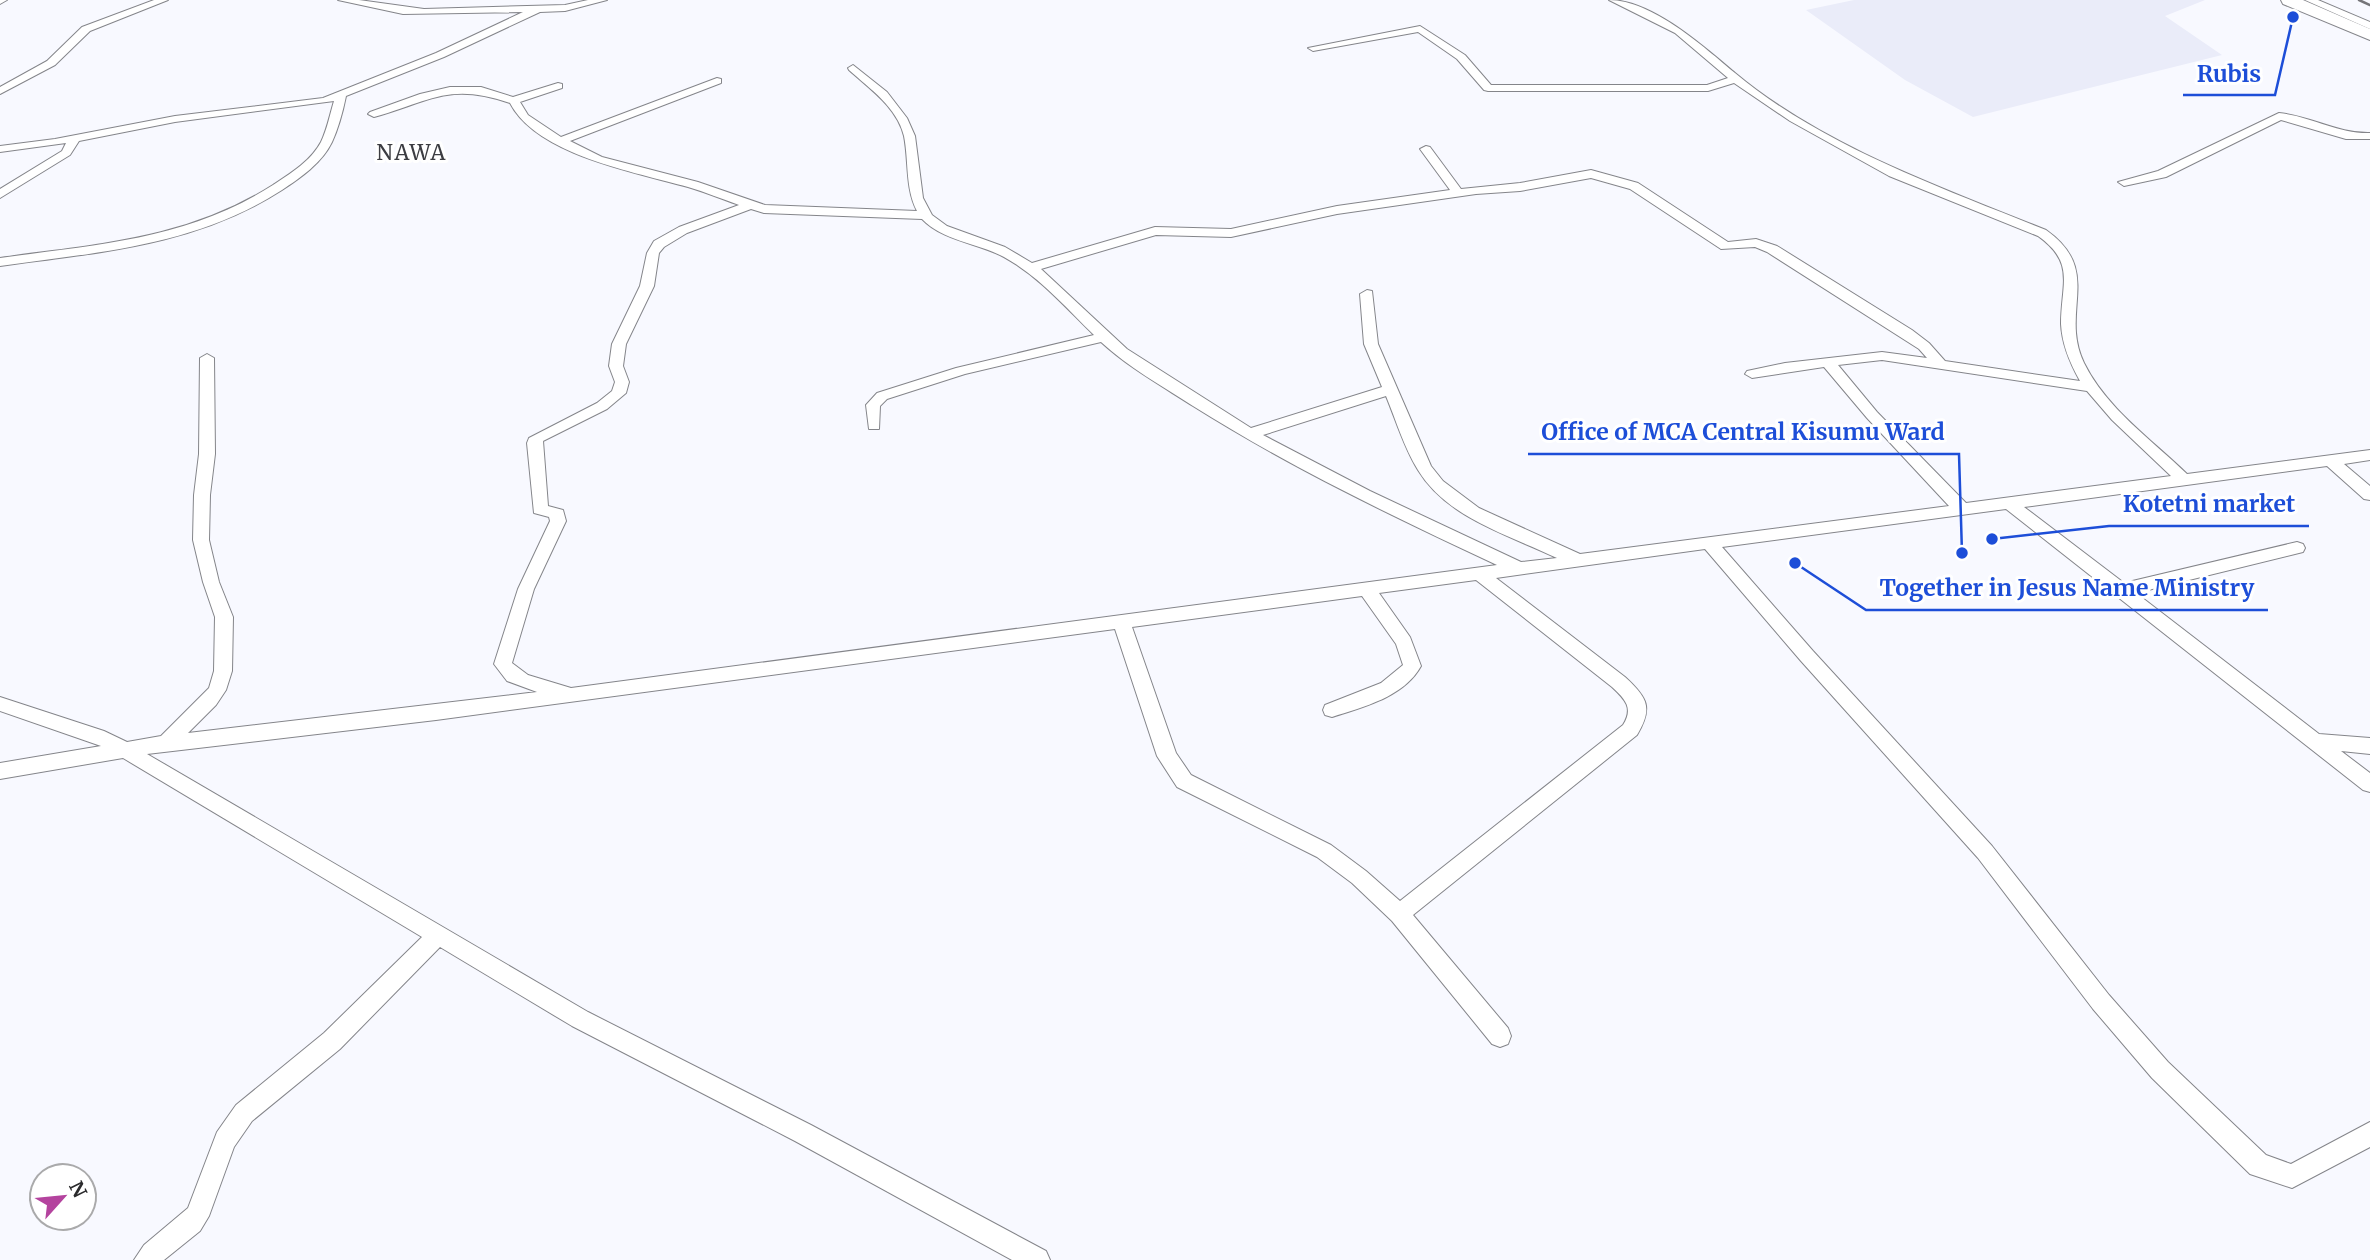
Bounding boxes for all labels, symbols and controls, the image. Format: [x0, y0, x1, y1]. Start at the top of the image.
callout: Rubis [2183, 51, 2275, 95]
text: Rubis [2197, 59, 2261, 88]
district label: NAWA [377, 139, 447, 166]
callout: Office of MCA Central Kisumu Ward [1528, 410, 1959, 454]
text: Office of MCA Central Kisumu Ward [1541, 417, 1945, 446]
callout: Kotetni market [2109, 482, 2309, 526]
text: Kotetni market [2123, 489, 2295, 518]
callout: Together in Jesus Name Ministry [1866, 566, 2268, 610]
text: Together in Jesus Name Ministry [1880, 573, 2255, 602]
north arrow [28, 1162, 98, 1232]
text: N [64, 1177, 92, 1201]

